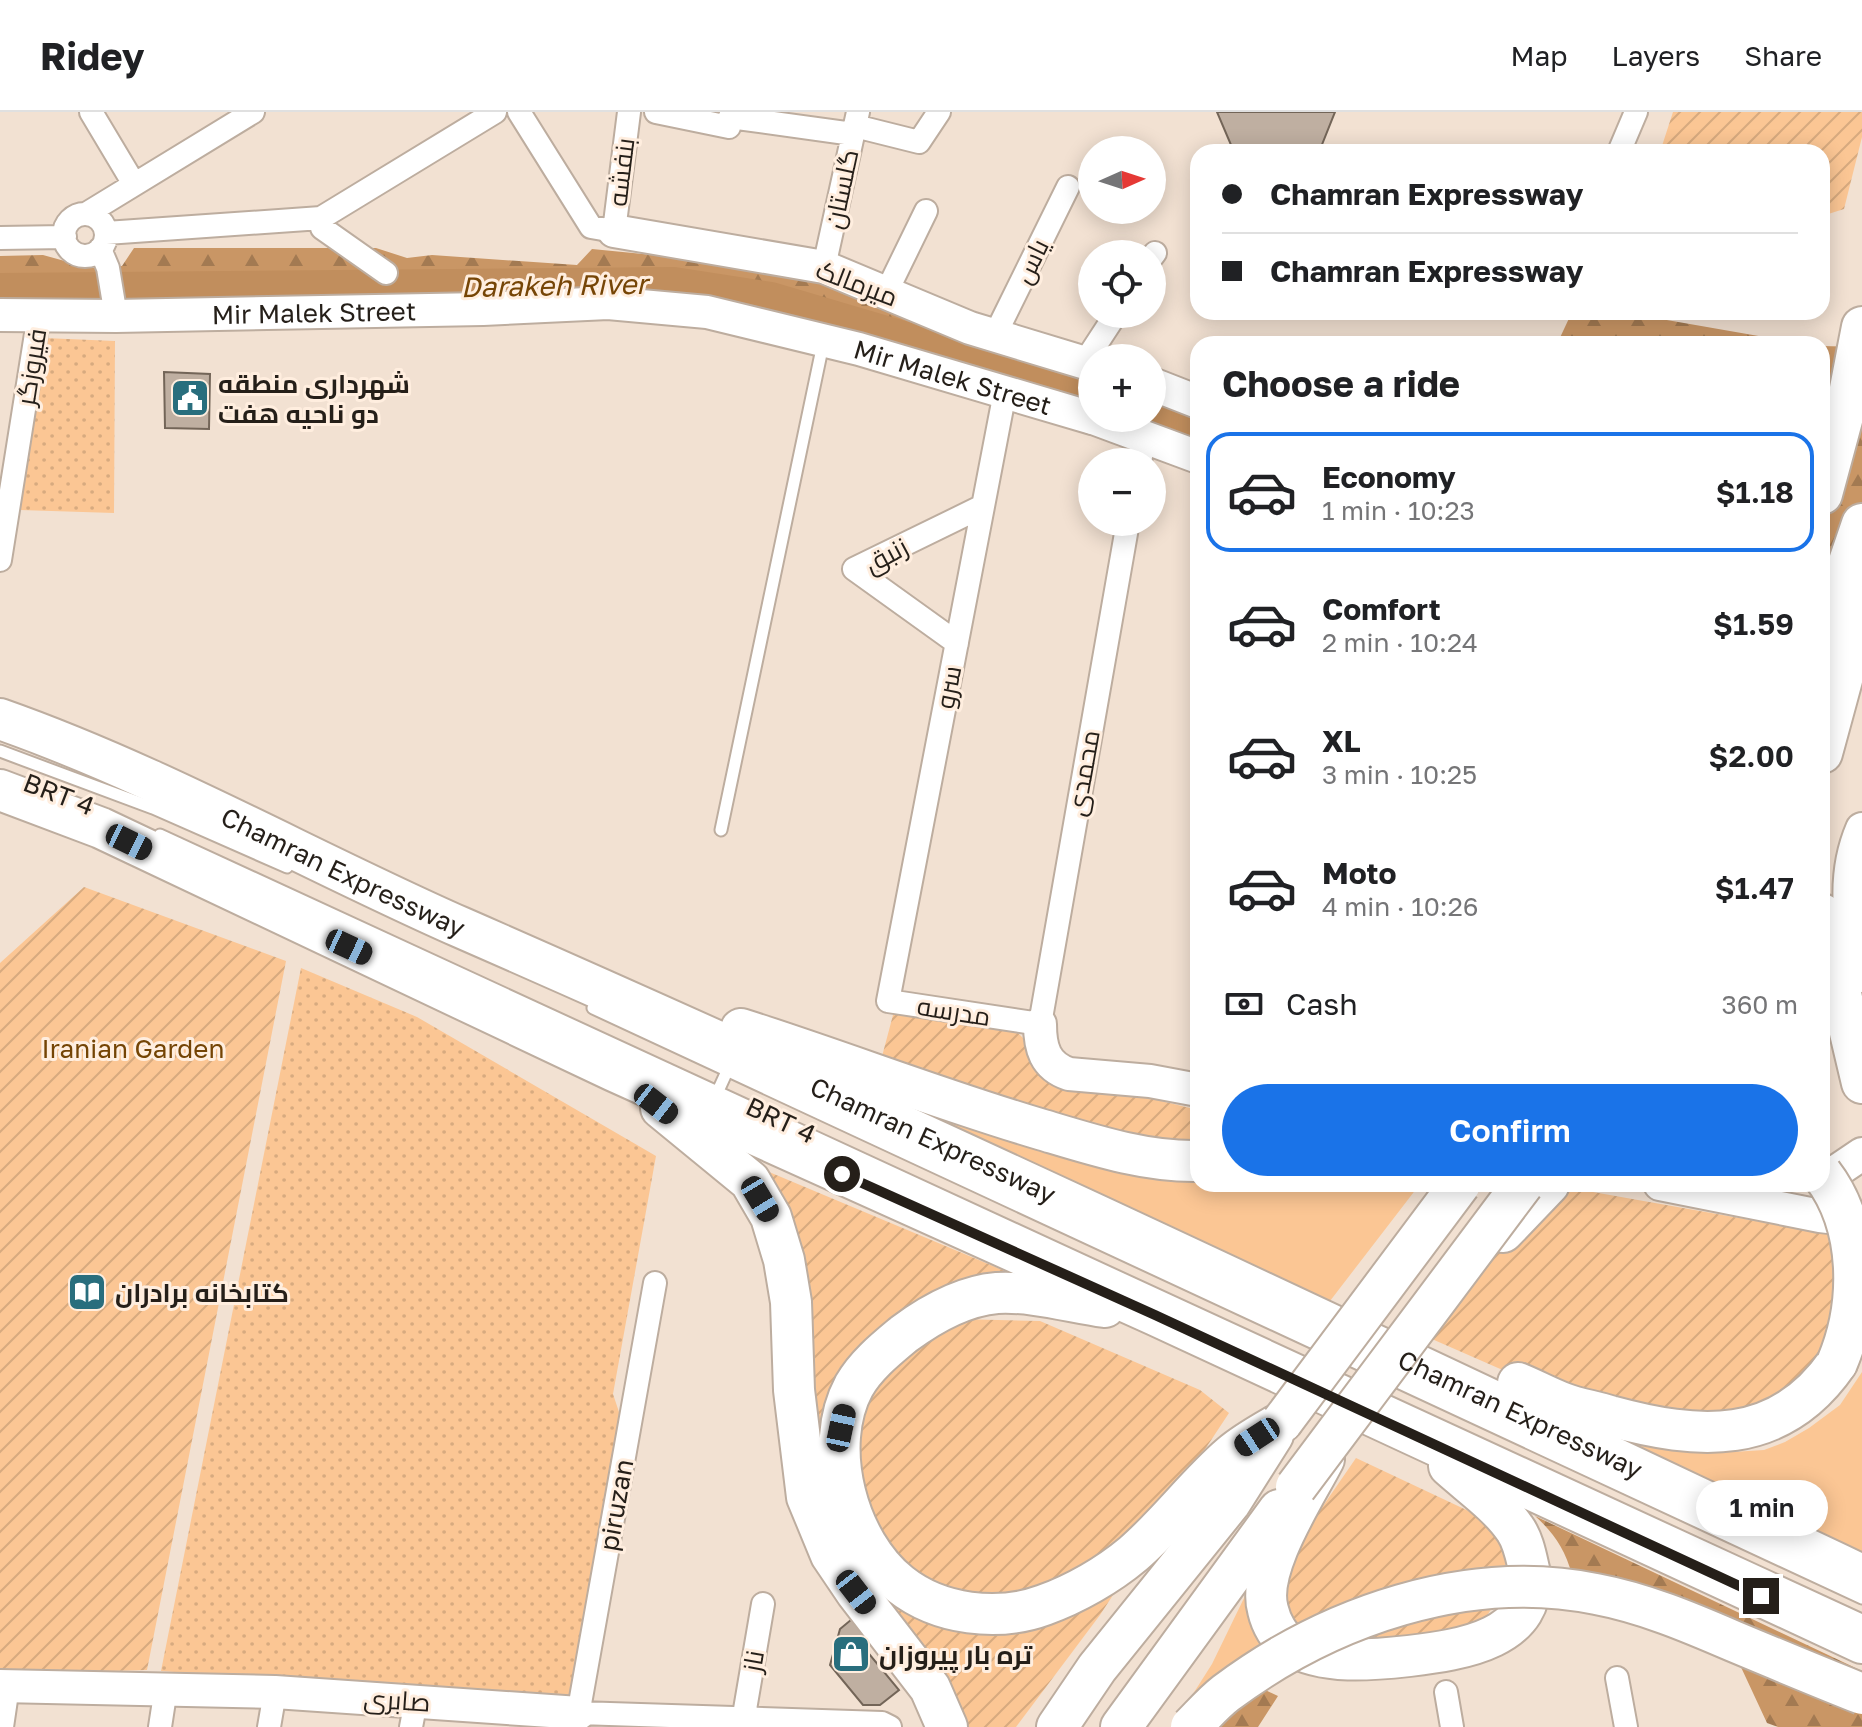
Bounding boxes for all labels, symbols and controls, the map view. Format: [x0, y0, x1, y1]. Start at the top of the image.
text: Ridey [40, 33, 145, 78]
text: Map [1510, 39, 1568, 72]
text: Layers [1612, 39, 1700, 72]
text: Share [1744, 39, 1822, 72]
street label: بنفشه [601, 136, 641, 208]
north arrow [1078, 136, 1166, 224]
map controls [1078, 136, 1166, 536]
street label: گلستان [817, 146, 865, 232]
text: Chamran Expressway [1270, 176, 1583, 212]
street label: یاس [1007, 233, 1056, 289]
button: locate [1078, 240, 1166, 328]
street label: میرمالک [812, 253, 902, 313]
text: Chamran Expressway [1270, 253, 1583, 289]
water label: Darakeh River [461, 267, 652, 303]
street label: Mir Malek Street [211, 295, 416, 330]
street label: فیروزگر [9, 326, 52, 410]
street label: Mir Malek Street [850, 333, 1055, 421]
button: + [1078, 344, 1166, 432]
text: Choose a ride [1222, 362, 1460, 405]
place label: شهرداری منطقه دو ناحیه هفت [218, 368, 410, 429]
public building icon: شهرداری منطقه دو ناحیه هفت [169, 377, 211, 419]
button: − [1078, 448, 1166, 536]
icon: car [1226, 456, 1298, 528]
text: Economy [1322, 459, 1456, 495]
text: $1.18 [1716, 474, 1794, 510]
text: 1 min · 10:23 [1322, 495, 1475, 526]
street label: زنبق [859, 531, 913, 580]
icon: car [1226, 588, 1298, 660]
text: Comfort [1322, 591, 1441, 627]
text: $1.59 [1713, 606, 1794, 642]
text: 2 min · 10:24 [1322, 627, 1478, 658]
street label: سرو [929, 663, 967, 711]
icon: car [1226, 720, 1298, 792]
text: XL [1322, 723, 1361, 759]
street label: محمدی [1060, 727, 1106, 819]
text: $2.00 [1709, 738, 1794, 774]
text: 3 min · 10:25 [1322, 759, 1477, 790]
street label: BRT 4 [19, 766, 99, 822]
street label: Chamran Expressway [216, 800, 471, 943]
car [102, 821, 156, 863]
icon: car [1226, 852, 1298, 924]
text: Moto [1322, 855, 1397, 891]
text: $1.47 [1715, 870, 1794, 906]
text: 4 min · 10:26 [1322, 891, 1478, 922]
car [322, 926, 376, 968]
icon: cash [1222, 982, 1266, 1026]
text: Cash [1286, 986, 1358, 1022]
text: 360 m [1721, 989, 1798, 1020]
street label: مدرسه [915, 990, 993, 1032]
park label: Iranian Garden [42, 1033, 224, 1064]
street label: Chamran Expressway [806, 1070, 1061, 1210]
car [630, 1080, 682, 1128]
button: Confirm [1222, 1084, 1798, 1176]
street label: BRT 4 [741, 1090, 821, 1150]
route start [824, 1156, 860, 1192]
car [737, 1172, 783, 1226]
library icon: کتابخانه برادران [66, 1271, 108, 1313]
place label: کتابخانه برادران [115, 1277, 289, 1308]
street label: Chamran Expressway [1393, 1343, 1648, 1485]
car [824, 1402, 858, 1454]
car [1230, 1414, 1284, 1460]
street label: piruzan [593, 1457, 639, 1553]
callout: 1 min [1695, 1480, 1827, 1536]
text: 1 min [1729, 1492, 1795, 1523]
car [832, 1566, 880, 1618]
route end [1743, 1578, 1779, 1614]
shop icon: تره بار پیروزان [830, 1633, 872, 1675]
place label: تره بار پیروزان [879, 1639, 1033, 1673]
street label: ناز [736, 1648, 770, 1676]
street label: صابری [362, 1682, 432, 1718]

